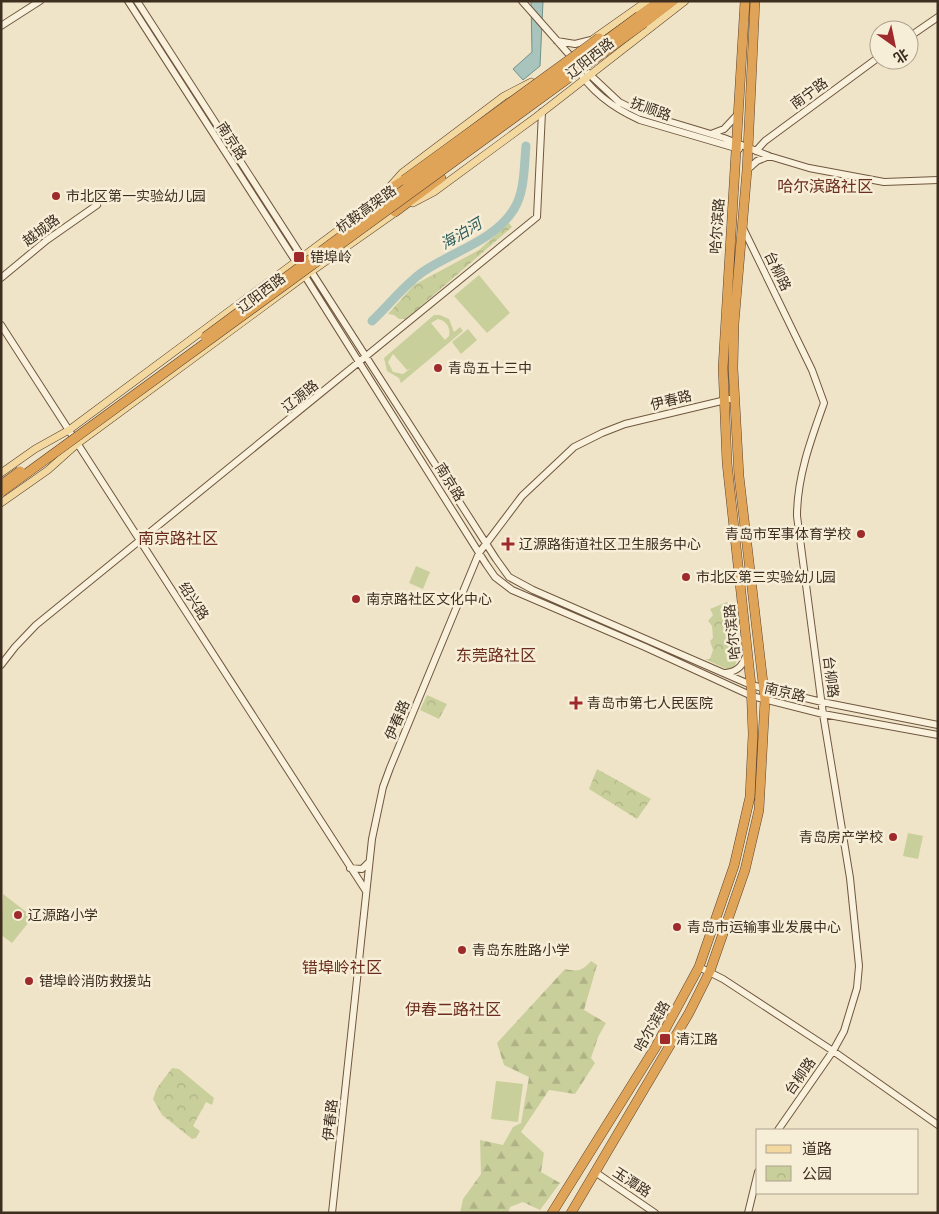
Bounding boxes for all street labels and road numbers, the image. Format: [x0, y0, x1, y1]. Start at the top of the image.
street label: 辽阳西路 [562, 33, 618, 83]
street label: 南宁路 [786, 73, 832, 113]
street label: 抚顺路 [628, 92, 674, 126]
street label: 南京路 [212, 118, 252, 164]
street label: 杭鞍高架路 [332, 180, 400, 238]
street label: 哈尔滨路 [705, 197, 729, 255]
street label: 越城路 [18, 209, 64, 251]
street label: 台柳路 [760, 248, 796, 294]
street label: 辽阳西路 [233, 268, 289, 318]
street label: 辽源路 [277, 375, 323, 417]
street label: 伊春路 [648, 385, 694, 415]
street label: 南京路 [430, 459, 470, 505]
street label: 绍兴路 [174, 578, 214, 624]
street label: 哈尔滨路 [719, 603, 745, 661]
street label: 台柳路 [819, 655, 843, 699]
street label: 南京路 [762, 678, 808, 706]
street label: 伊春路 [380, 697, 414, 743]
street label: 哈尔滨路 [629, 997, 675, 1055]
street label: 台柳路 [780, 1053, 820, 1099]
street label: 伊春路 [318, 1098, 342, 1142]
street label: 玉潭路 [609, 1162, 655, 1202]

